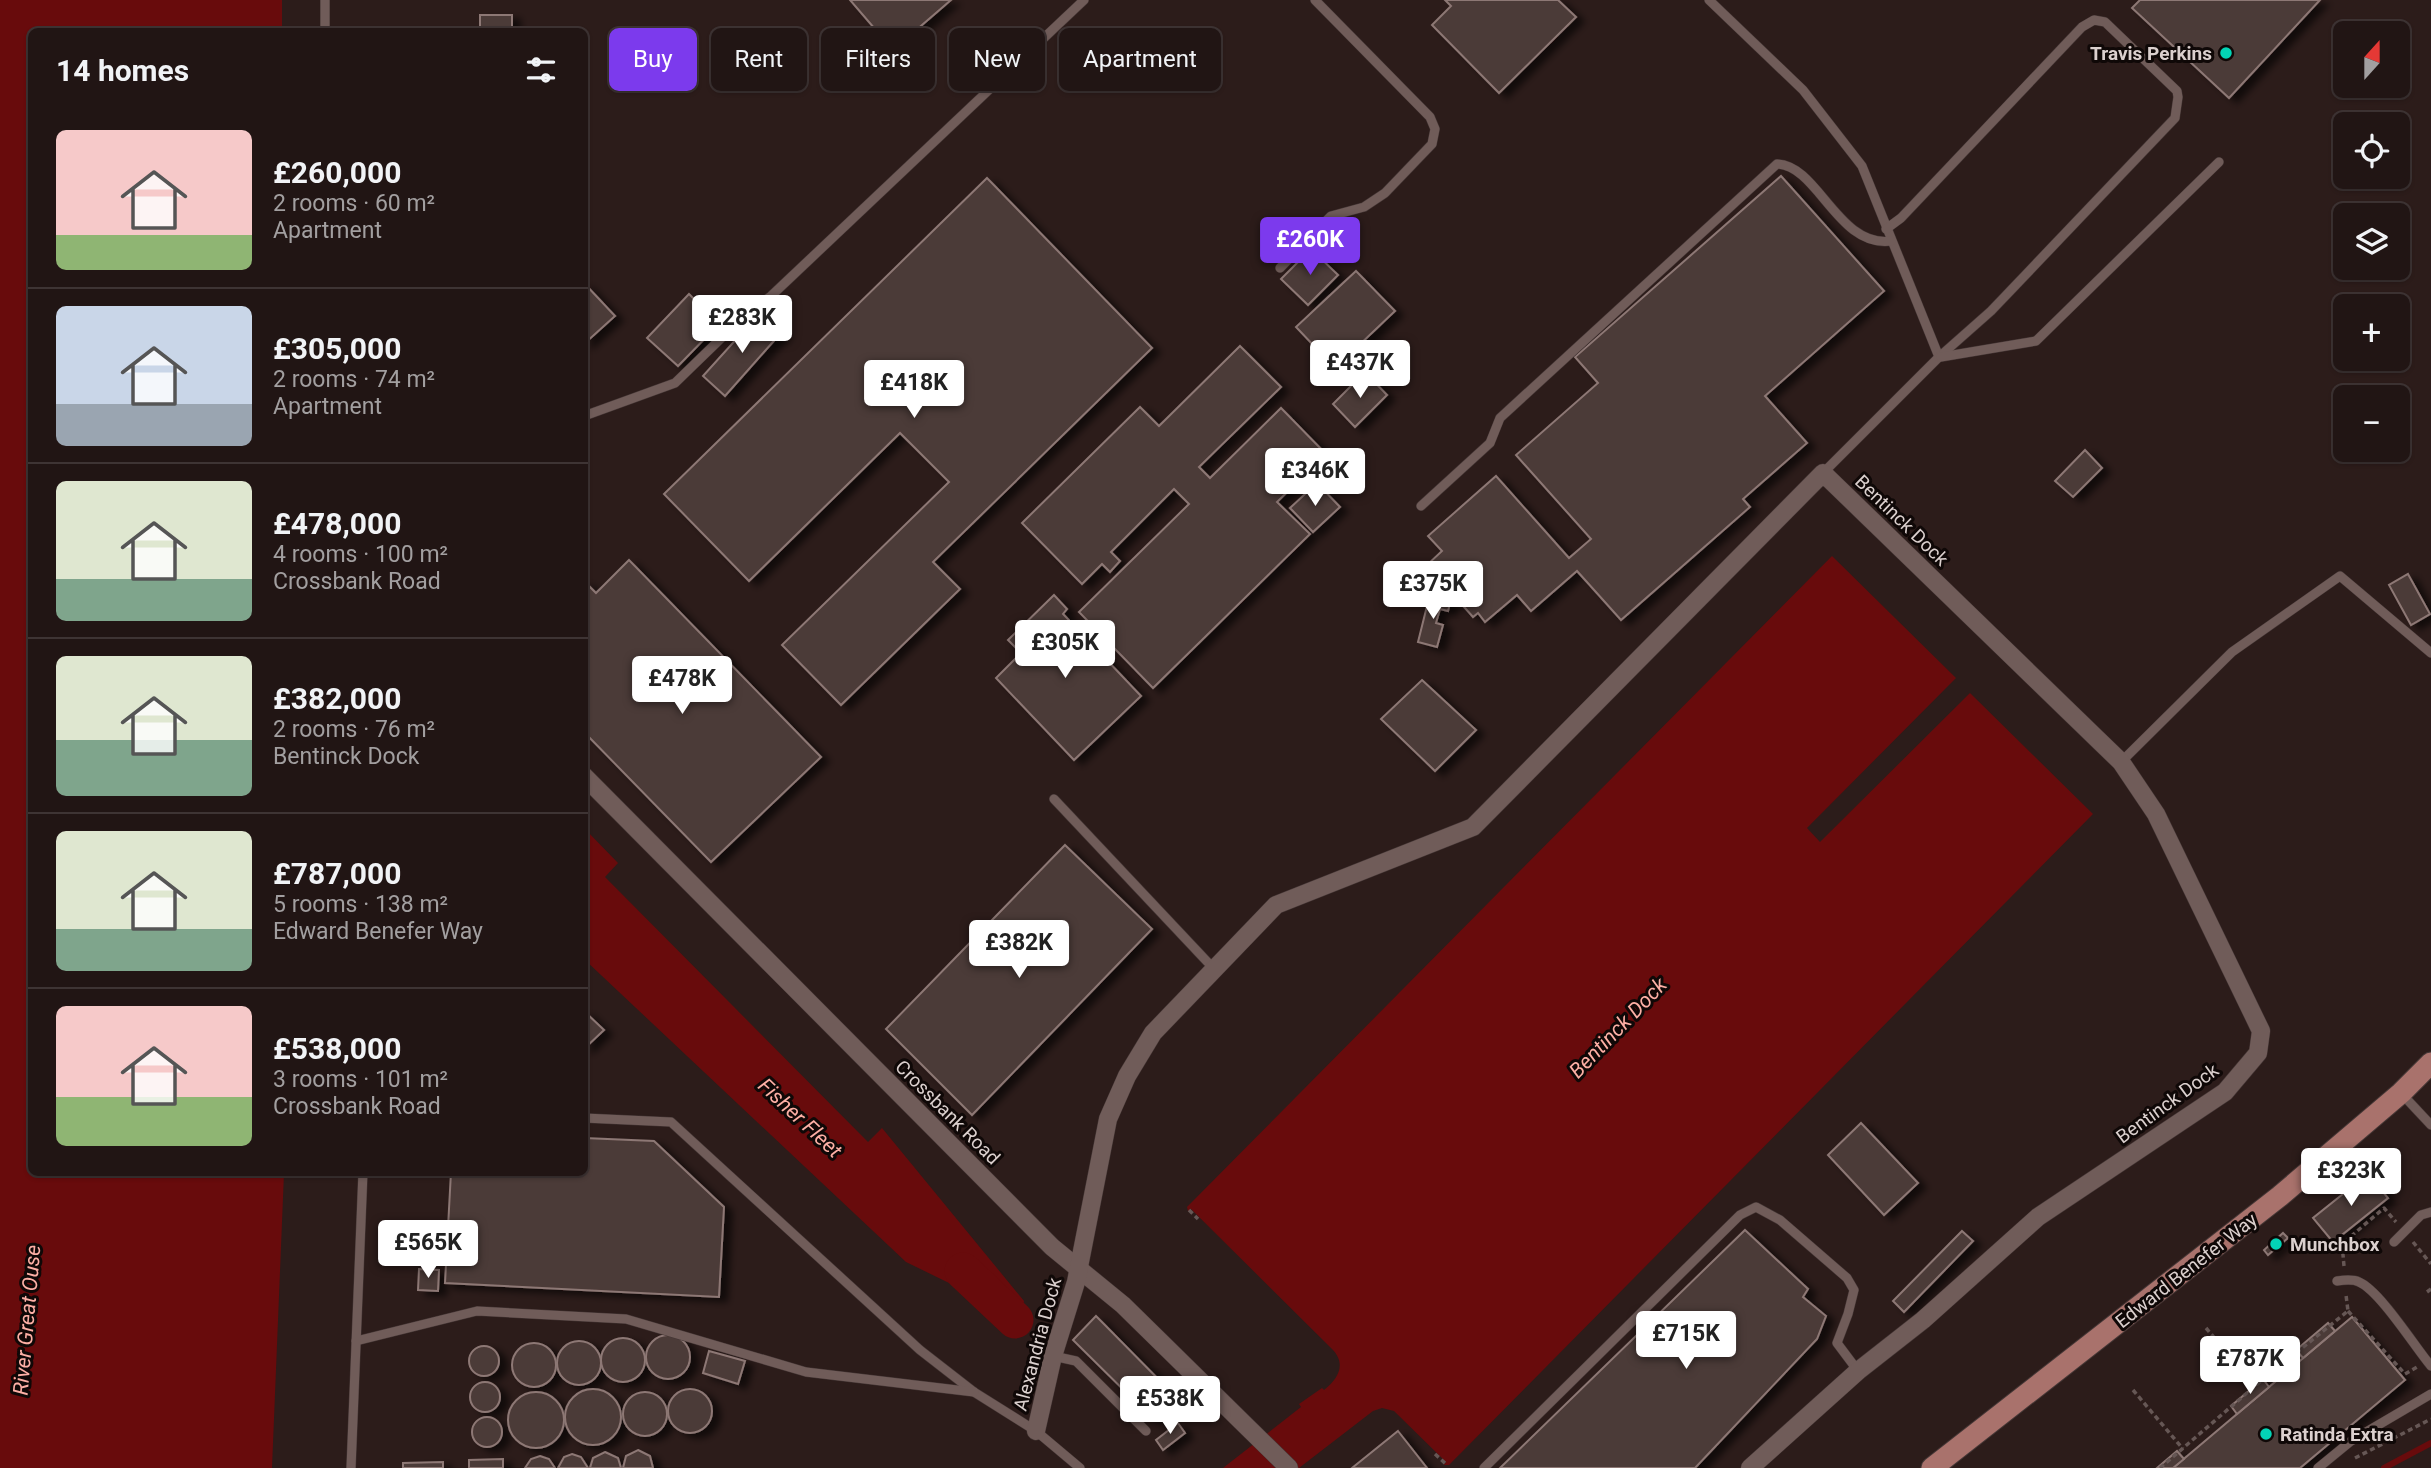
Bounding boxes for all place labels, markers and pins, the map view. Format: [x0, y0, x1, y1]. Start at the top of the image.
place label: Travis Perkins [2090, 42, 2212, 65]
marker: Travis Perkins [2218, 45, 2234, 61]
pin: £260K [1261, 218, 1359, 277]
pin: £283K [693, 296, 791, 355]
pin: £437K [1311, 340, 1409, 400]
pin: £418K [865, 360, 963, 420]
pin: £346K [1266, 448, 1364, 508]
pin: £375K [1384, 562, 1482, 621]
pin: £305K [1016, 620, 1114, 680]
pin: £478K [633, 656, 731, 716]
pin: £382K [970, 920, 1068, 980]
pin: £323K [2302, 1148, 2400, 1208]
pin: £565K [379, 1220, 477, 1280]
place label: Munchbox [2290, 1233, 2380, 1256]
marker: Munchbox [2268, 1236, 2284, 1252]
pin: £715K [1637, 1312, 1735, 1371]
pin: £787K [2201, 1336, 2299, 1396]
pin: £538K [1121, 1376, 1219, 1436]
place label: Ratinda Extra [2280, 1423, 2394, 1446]
marker: Ratinda Extra [2258, 1426, 2274, 1442]

